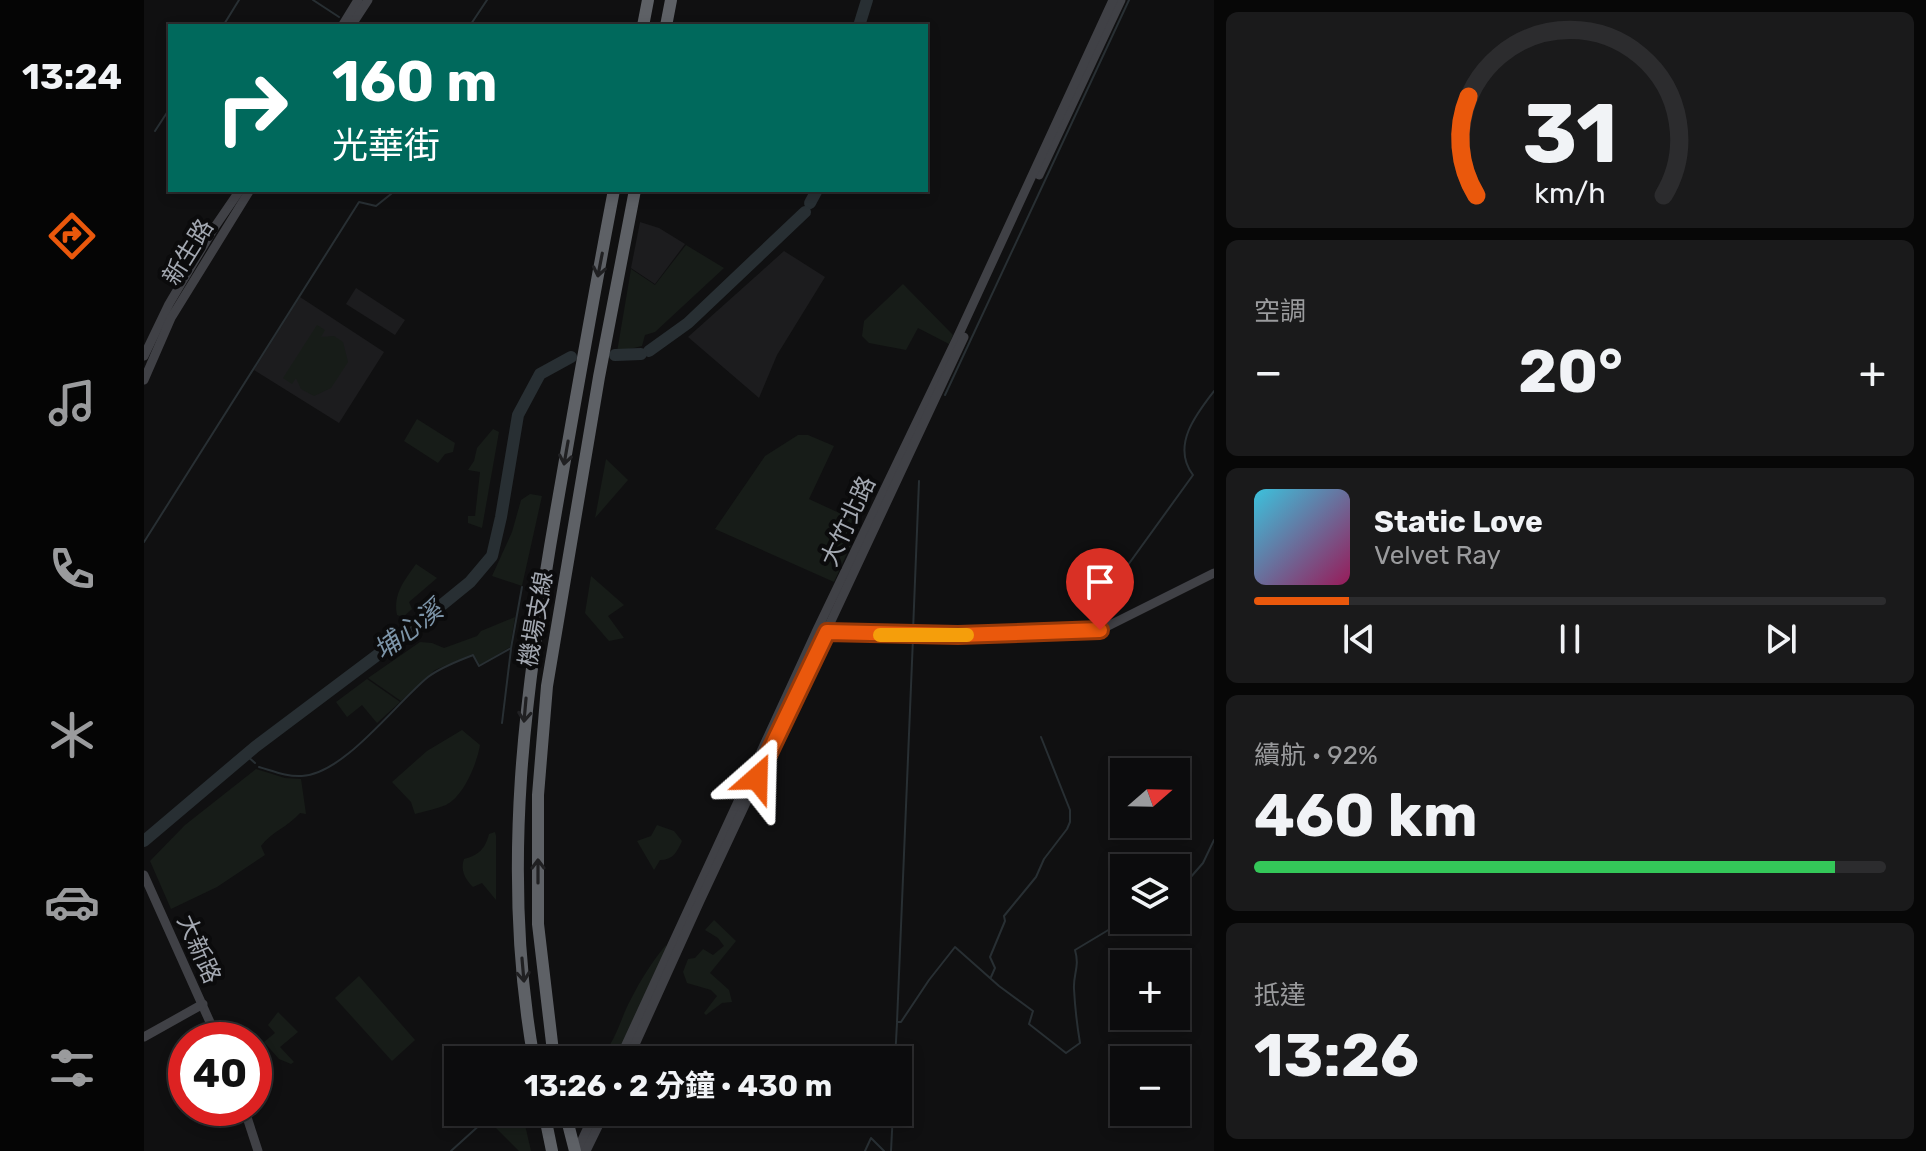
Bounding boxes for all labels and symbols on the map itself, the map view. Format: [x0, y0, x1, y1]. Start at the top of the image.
street label: 新生路 [157, 214, 219, 290]
one-way arrow [591, 252, 606, 278]
one-way arrow [557, 440, 572, 466]
street label: 大竹北路 [815, 472, 881, 570]
pin [1066, 548, 1134, 630]
street label: 機場支線 [514, 569, 558, 669]
water label: 埔心溪 [368, 592, 452, 666]
one-way arrow [518, 696, 533, 723]
position arrow [715, 736, 799, 820]
north arrow [1110, 758, 1190, 838]
one-way arrow [530, 858, 546, 885]
street label: 大新路 [172, 910, 226, 988]
one-way arrow [516, 956, 531, 983]
speed limit sign: 40 [168, 1022, 272, 1126]

